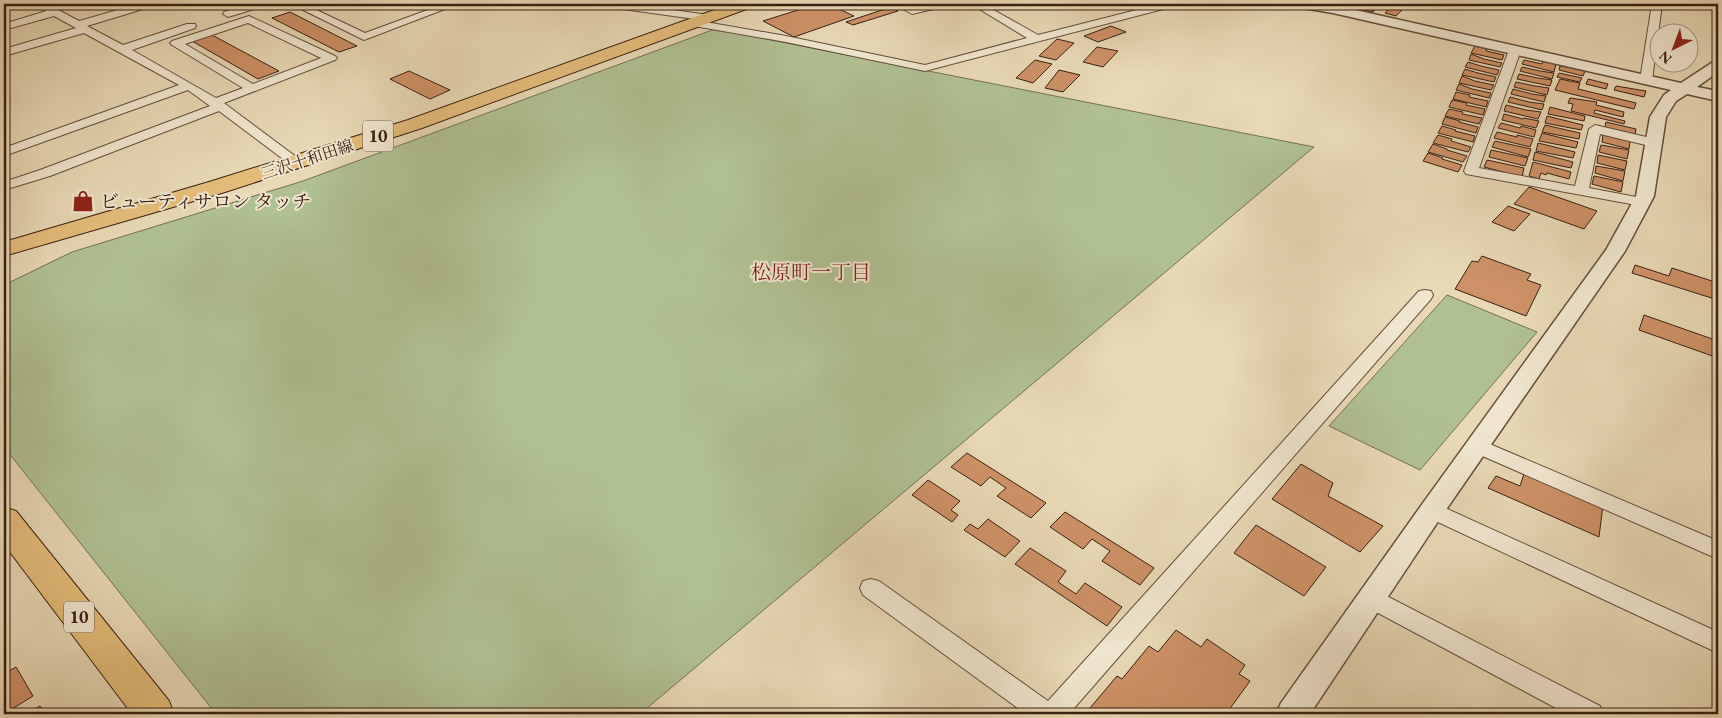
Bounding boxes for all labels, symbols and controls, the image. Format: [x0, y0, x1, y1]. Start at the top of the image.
north arrow [1650, 22, 1700, 72]
text: N [1655, 47, 1676, 68]
road number: 10 [363, 120, 393, 152]
street label: 三沢十和田線 [258, 135, 356, 184]
shop icon: ビューティサロン タッチ [70, 188, 96, 214]
place label: ビューティサロン タッチ [100, 189, 311, 214]
district label: 松原町一丁目 [751, 259, 871, 285]
road number: 10 [64, 602, 94, 632]

